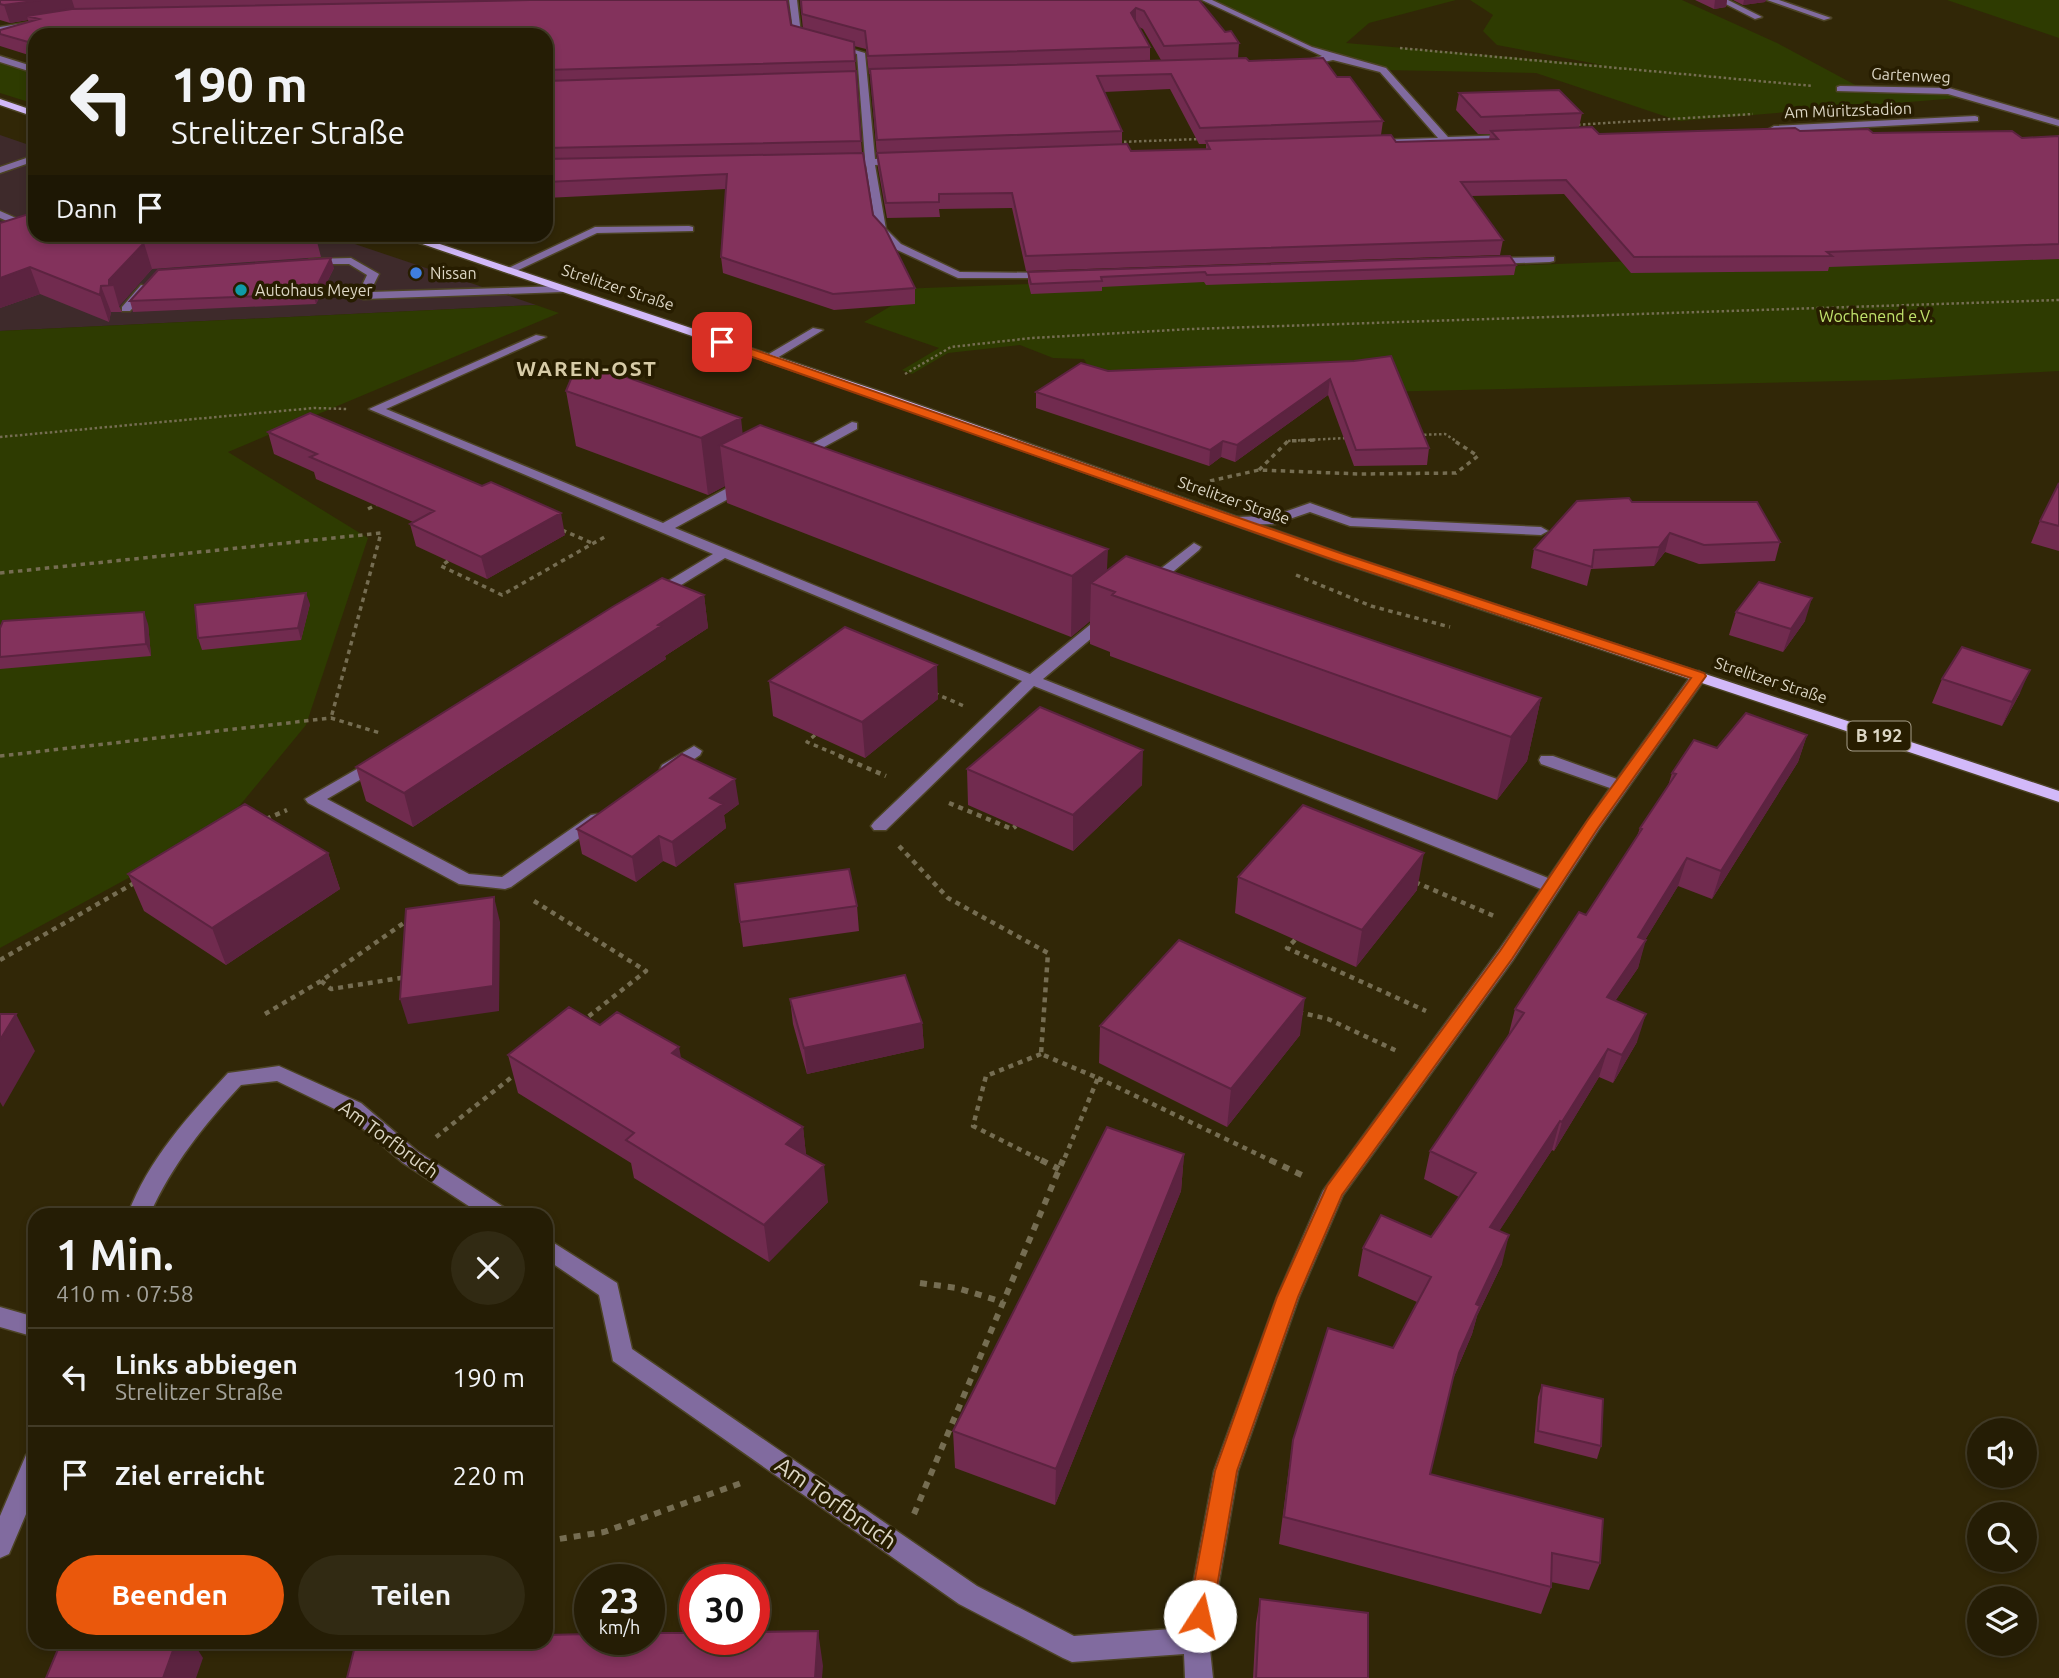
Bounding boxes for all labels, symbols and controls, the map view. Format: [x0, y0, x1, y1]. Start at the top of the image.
icon: left [56, 56, 147, 147]
text: 190 m [171, 56, 308, 111]
street label: Gartenweg [1871, 64, 1951, 86]
street label: Am Müritzstadion [1784, 99, 1912, 121]
text: Strelitzer Straße [171, 114, 405, 150]
icon: arrive [131, 189, 169, 227]
text: Dann [56, 194, 117, 223]
street label: Strelitzer Straße [560, 260, 676, 314]
place label: Nissan [430, 264, 477, 282]
marker: Nissan [408, 265, 424, 281]
place label: Autohaus Meyer [255, 281, 373, 299]
marker: Autohaus Meyer [233, 282, 249, 298]
park label: Wochenend e.V. [1819, 307, 1933, 325]
pin [692, 312, 752, 372]
icon: arrive [703, 323, 741, 361]
district label: WAREN-OST [516, 356, 658, 380]
street label: Strelitzer Straße [1176, 472, 1292, 528]
street label: Strelitzer Straße [1713, 653, 1829, 707]
road number: B 192 [1848, 722, 1910, 750]
street label: Am Torfbruch [335, 1096, 443, 1182]
text: 1 Min. [56, 1231, 174, 1278]
button: close [451, 1231, 525, 1305]
text: 410 m · 07:58 [56, 1281, 194, 1306]
text: Links abbiegen [115, 1350, 298, 1379]
icon: left [56, 1358, 94, 1396]
text: 190 m [453, 1363, 525, 1392]
text: Strelitzer Straße [115, 1379, 283, 1404]
map controls [1967, 1418, 2037, 1656]
button: sound [1967, 1418, 2037, 1488]
street label: Am Torfbruch [771, 1452, 902, 1554]
icon: arrive [56, 1456, 94, 1494]
text: Ziel erreicht [115, 1461, 265, 1490]
text: 220 m [453, 1461, 525, 1490]
button: search [1967, 1502, 2037, 1572]
button: Beenden [56, 1555, 284, 1635]
button: Teilen [298, 1555, 525, 1635]
speed limit sign: 30 [679, 1564, 770, 1655]
position arrow [1163, 1579, 1237, 1653]
text: 23 [600, 1580, 639, 1620]
button: layers [1967, 1586, 2037, 1656]
text: km/h [599, 1617, 640, 1637]

